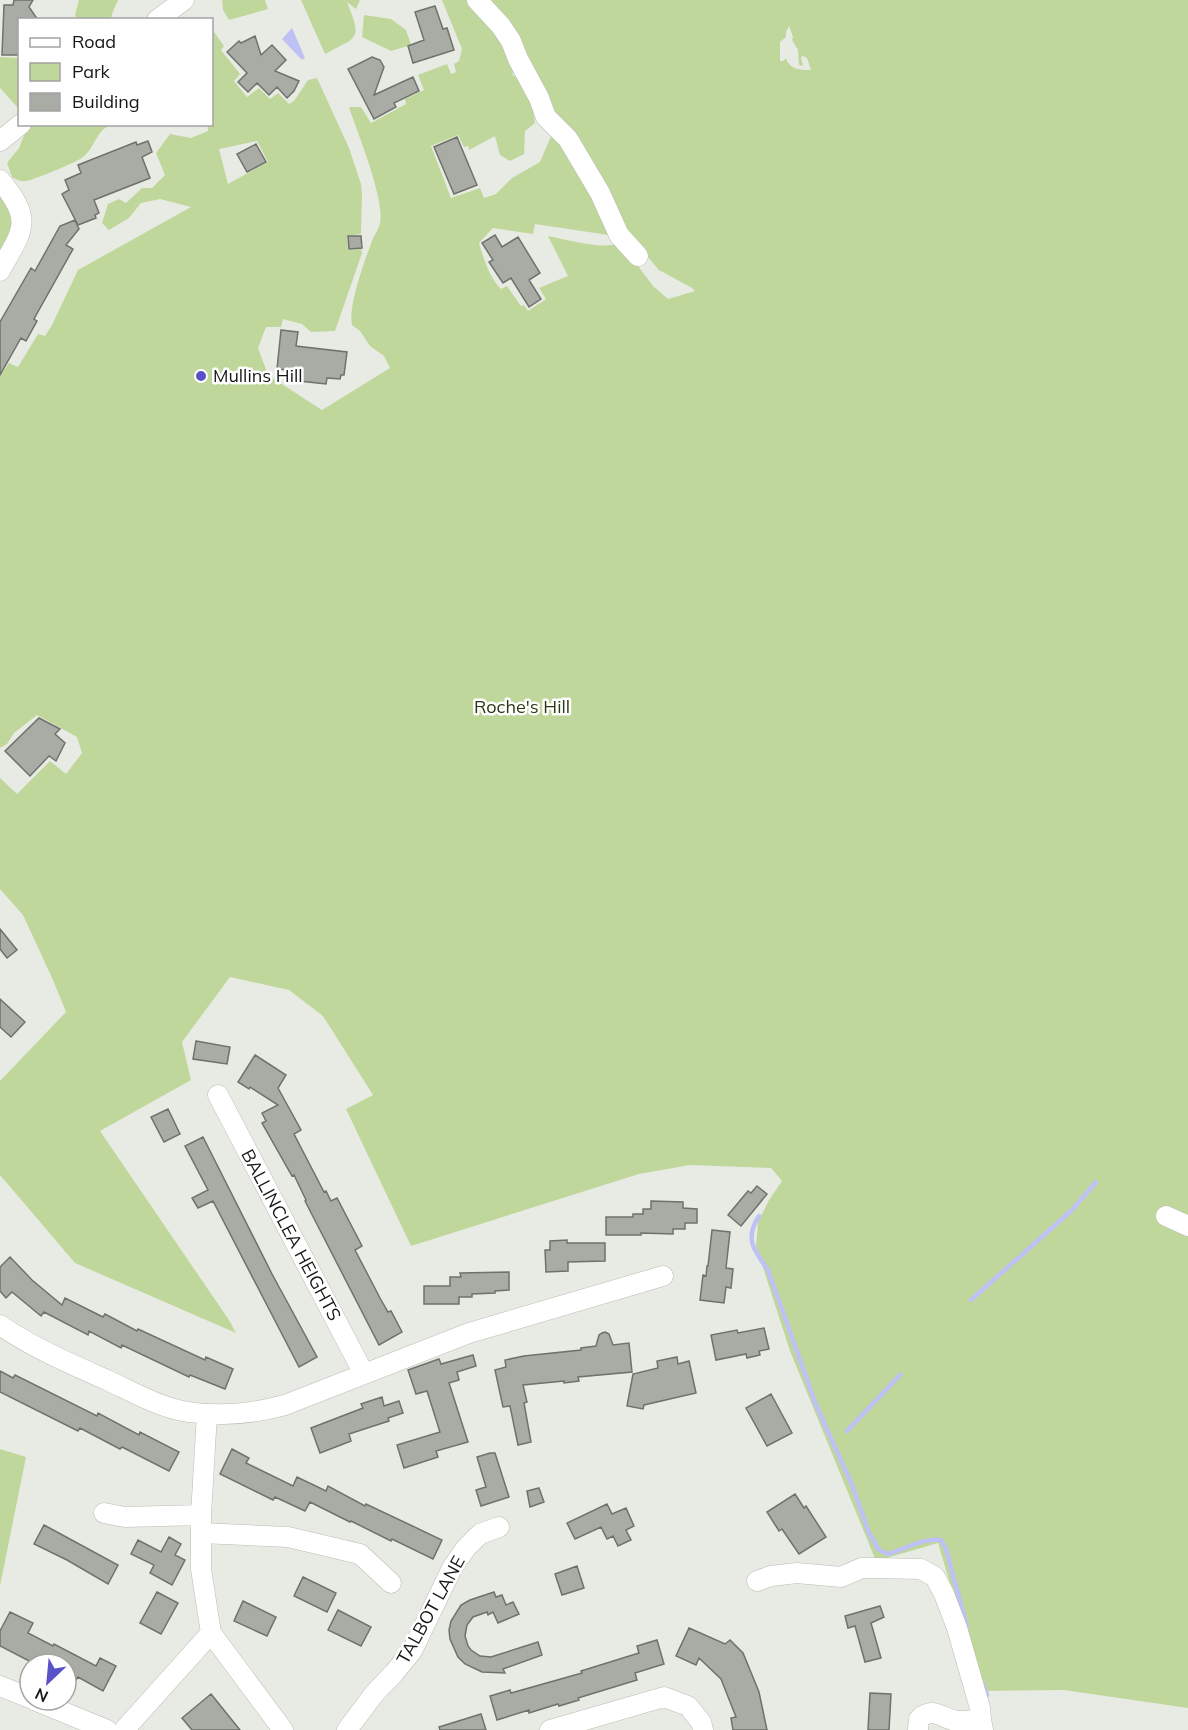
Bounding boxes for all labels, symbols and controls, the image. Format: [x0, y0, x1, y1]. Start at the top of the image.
legend [18, 18, 213, 126]
text: Road [72, 30, 116, 53]
text: Park [72, 60, 111, 83]
text: Building [72, 90, 140, 113]
place label: Mullins Hill [213, 364, 303, 387]
marker: Mullins Hill [194, 369, 208, 383]
park label: Roche's Hill [474, 695, 570, 718]
street label: BALLINCLEA HEIGHTS [236, 1145, 346, 1325]
street label: TALBOT LANE [391, 1552, 470, 1668]
north arrow [18, 1652, 78, 1712]
text: N [32, 1684, 51, 1707]

